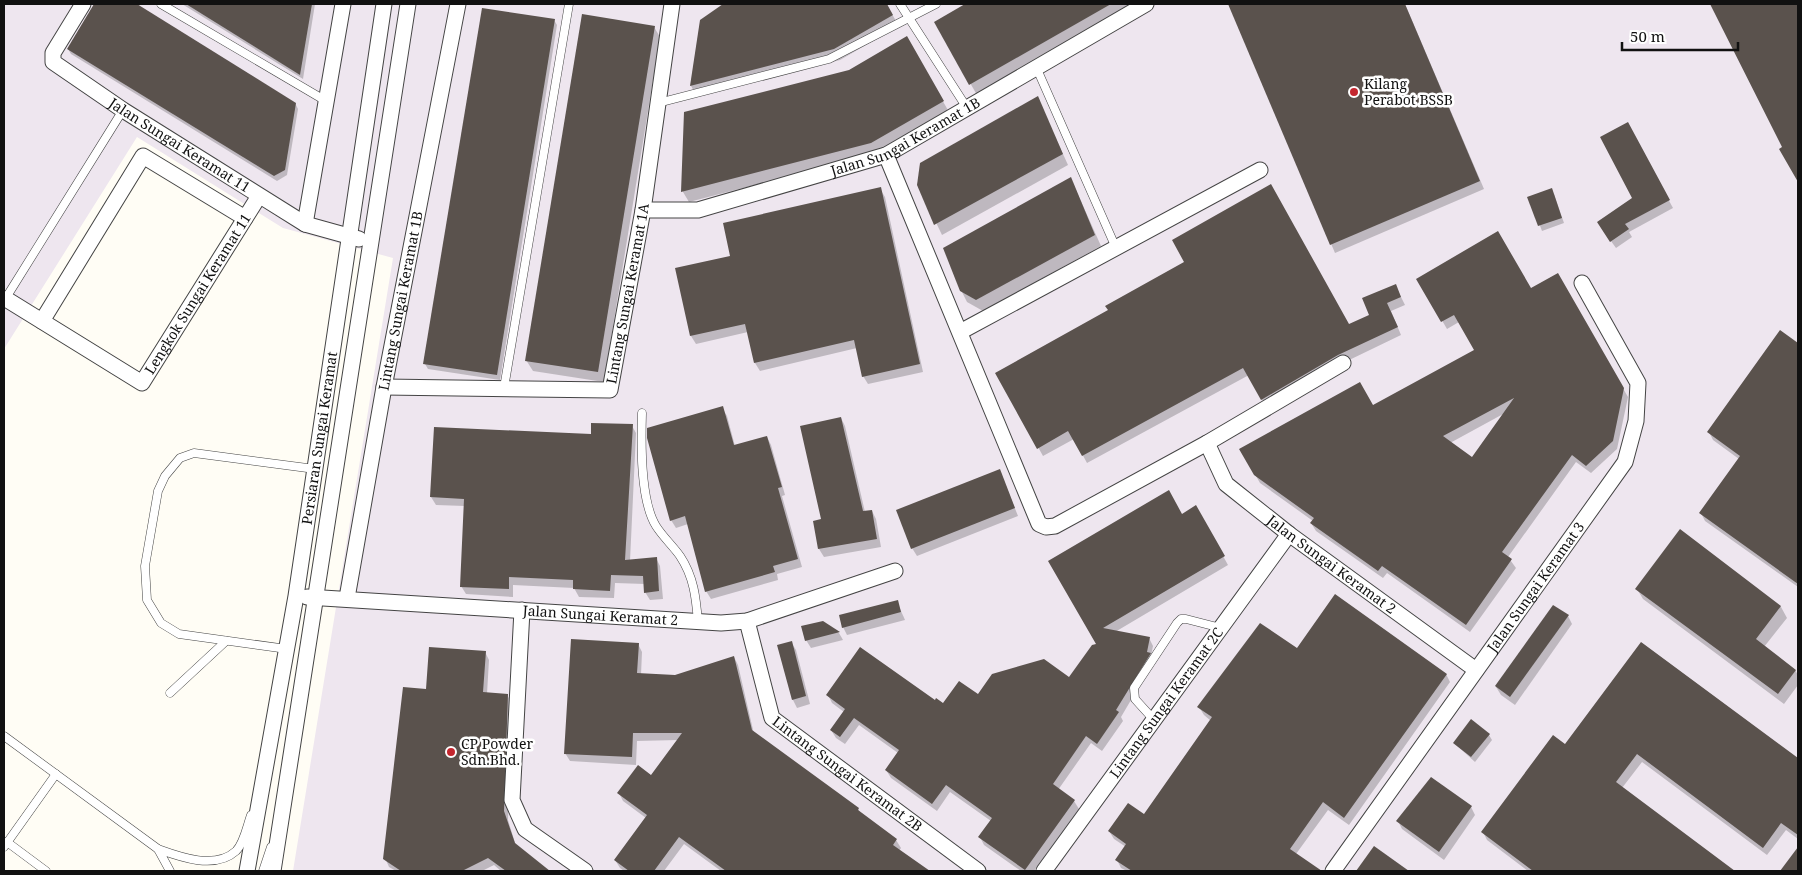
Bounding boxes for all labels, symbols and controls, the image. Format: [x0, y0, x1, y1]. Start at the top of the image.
scale bar [1622, 20, 1738, 52]
text: 50 m [1630, 26, 1665, 46]
place label: Kilang Perabot BSSB [1364, 74, 1453, 109]
marker: Kilang Perabot BSSB [1348, 86, 1360, 98]
street label: Jalan Sungai Keramat 1B [827, 92, 984, 180]
street label: Jalan Sungai Keramat 11 [105, 93, 254, 196]
street label: Lintang Sungai Keramat 1A [601, 202, 653, 385]
street label: Lintang Sungai Keramat 1B [374, 209, 427, 392]
street label: Lengkok Sungai Keramat 11 [140, 210, 255, 378]
street label: Persiaran Sungai Keramat [297, 350, 341, 526]
street label: Jalan Sungai Keramat 2 [1263, 510, 1400, 618]
street label: Jalan Sungai Keramat 3 [1482, 518, 1588, 656]
street label: Jalan Sungai Keramat 2 [521, 601, 679, 629]
street label: Lintang Sungai Keramat 2C [1105, 623, 1227, 782]
street label: Lintang Sungai Keramat 2B [769, 712, 926, 836]
place label: CP Powder Sdn.Bhd. [461, 734, 533, 769]
marker: CP Powder Sdn.Bhd. [445, 746, 457, 758]

